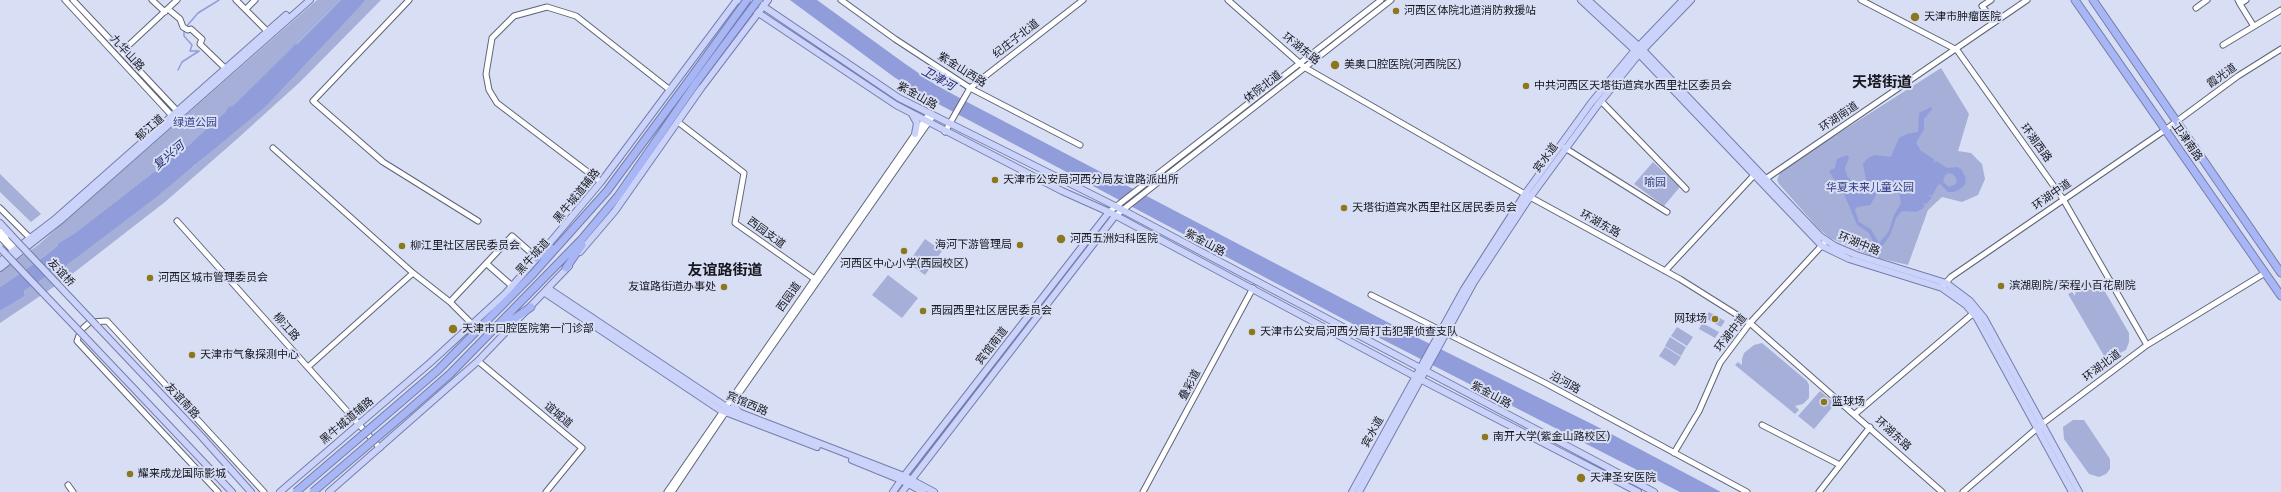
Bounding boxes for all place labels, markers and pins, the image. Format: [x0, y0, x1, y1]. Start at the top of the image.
place label: 河西区体院北道消防救援站 [1404, 4, 1536, 18]
marker: 河西区体院北道消防救援站 [1391, 6, 1401, 16]
place label: 天津市肿瘤医院 [1924, 10, 2001, 24]
marker: 天津市肿瘤医院 [1909, 11, 1921, 23]
place label: 美奥口腔医院(河西院区) [1344, 58, 1461, 72]
marker: 美奥口腔医院(河西院区) [1329, 59, 1341, 71]
place label: 中共河西区天塔街道宾水西里社区委员会 [1534, 79, 1732, 93]
marker: 中共河西区天塔街道宾水西里社区委员会 [1521, 81, 1531, 91]
place label: 天津市公安局河西分局友谊路派出所 [1003, 173, 1179, 187]
marker: 天津市公安局河西分局友谊路派出所 [990, 175, 1000, 185]
place label: 天塔街道宾水西里社区居民委员会 [1352, 201, 1517, 215]
marker: 天塔街道宾水西里社区居民委员会 [1339, 203, 1349, 213]
place label: 河西五洲妇科医院 [1070, 232, 1158, 246]
marker: 河西五洲妇科医院 [1055, 233, 1067, 245]
place label: 海河下游管理局 [935, 238, 1012, 252]
place label: 柳江里社区居民委员会 [410, 239, 520, 253]
marker: 海河下游管理局 [1015, 240, 1025, 250]
marker: 柳江里社区居民委员会 [397, 241, 407, 251]
marker: 河西区中心小学(西园校区) [899, 246, 909, 256]
place label: 河西区中心小学(西园校区) [840, 257, 968, 271]
place label: 河西区城市管理委员会 [158, 271, 268, 285]
marker: 河西区城市管理委员会 [145, 273, 155, 283]
place label: 滨湖剧院/荣程小百花剧院 [2009, 279, 2136, 293]
place label: 友谊路街道办事处 [628, 280, 716, 294]
marker: 滨湖剧院/荣程小百花剧院 [1996, 281, 2006, 291]
marker: 友谊路街道办事处 [719, 282, 729, 292]
place label: 西园西里社区居民委员会 [931, 304, 1052, 318]
marker: 西园西里社区居民委员会 [918, 306, 928, 316]
place label: 网球场 [1674, 312, 1707, 326]
marker: 网球场 [1710, 314, 1720, 324]
place label: 天津市口腔医院第一门诊部 [462, 322, 594, 336]
marker: 天津市口腔医院第一门诊部 [447, 323, 459, 335]
place label: 天津市公安局河西分局打击犯罪侦查支队 [1260, 325, 1458, 339]
marker: 天津市公安局河西分局打击犯罪侦查支队 [1247, 327, 1257, 337]
place label: 天津市气象探测中心 [200, 348, 299, 362]
marker: 天津市气象探测中心 [187, 350, 197, 360]
place label: 篮球场 [1832, 395, 1865, 409]
marker: 篮球场 [1819, 397, 1829, 407]
place label: 南开大学(紫金山路校区) [1493, 430, 1610, 444]
marker: 南开大学(紫金山路校区) [1480, 432, 1490, 442]
place label: 耀来成龙国际影城 [138, 467, 226, 481]
marker: 耀来成龙国际影城 [125, 469, 135, 479]
place label: 天津圣安医院 [1590, 471, 1656, 485]
marker: 天津圣安医院 [1575, 472, 1587, 484]

